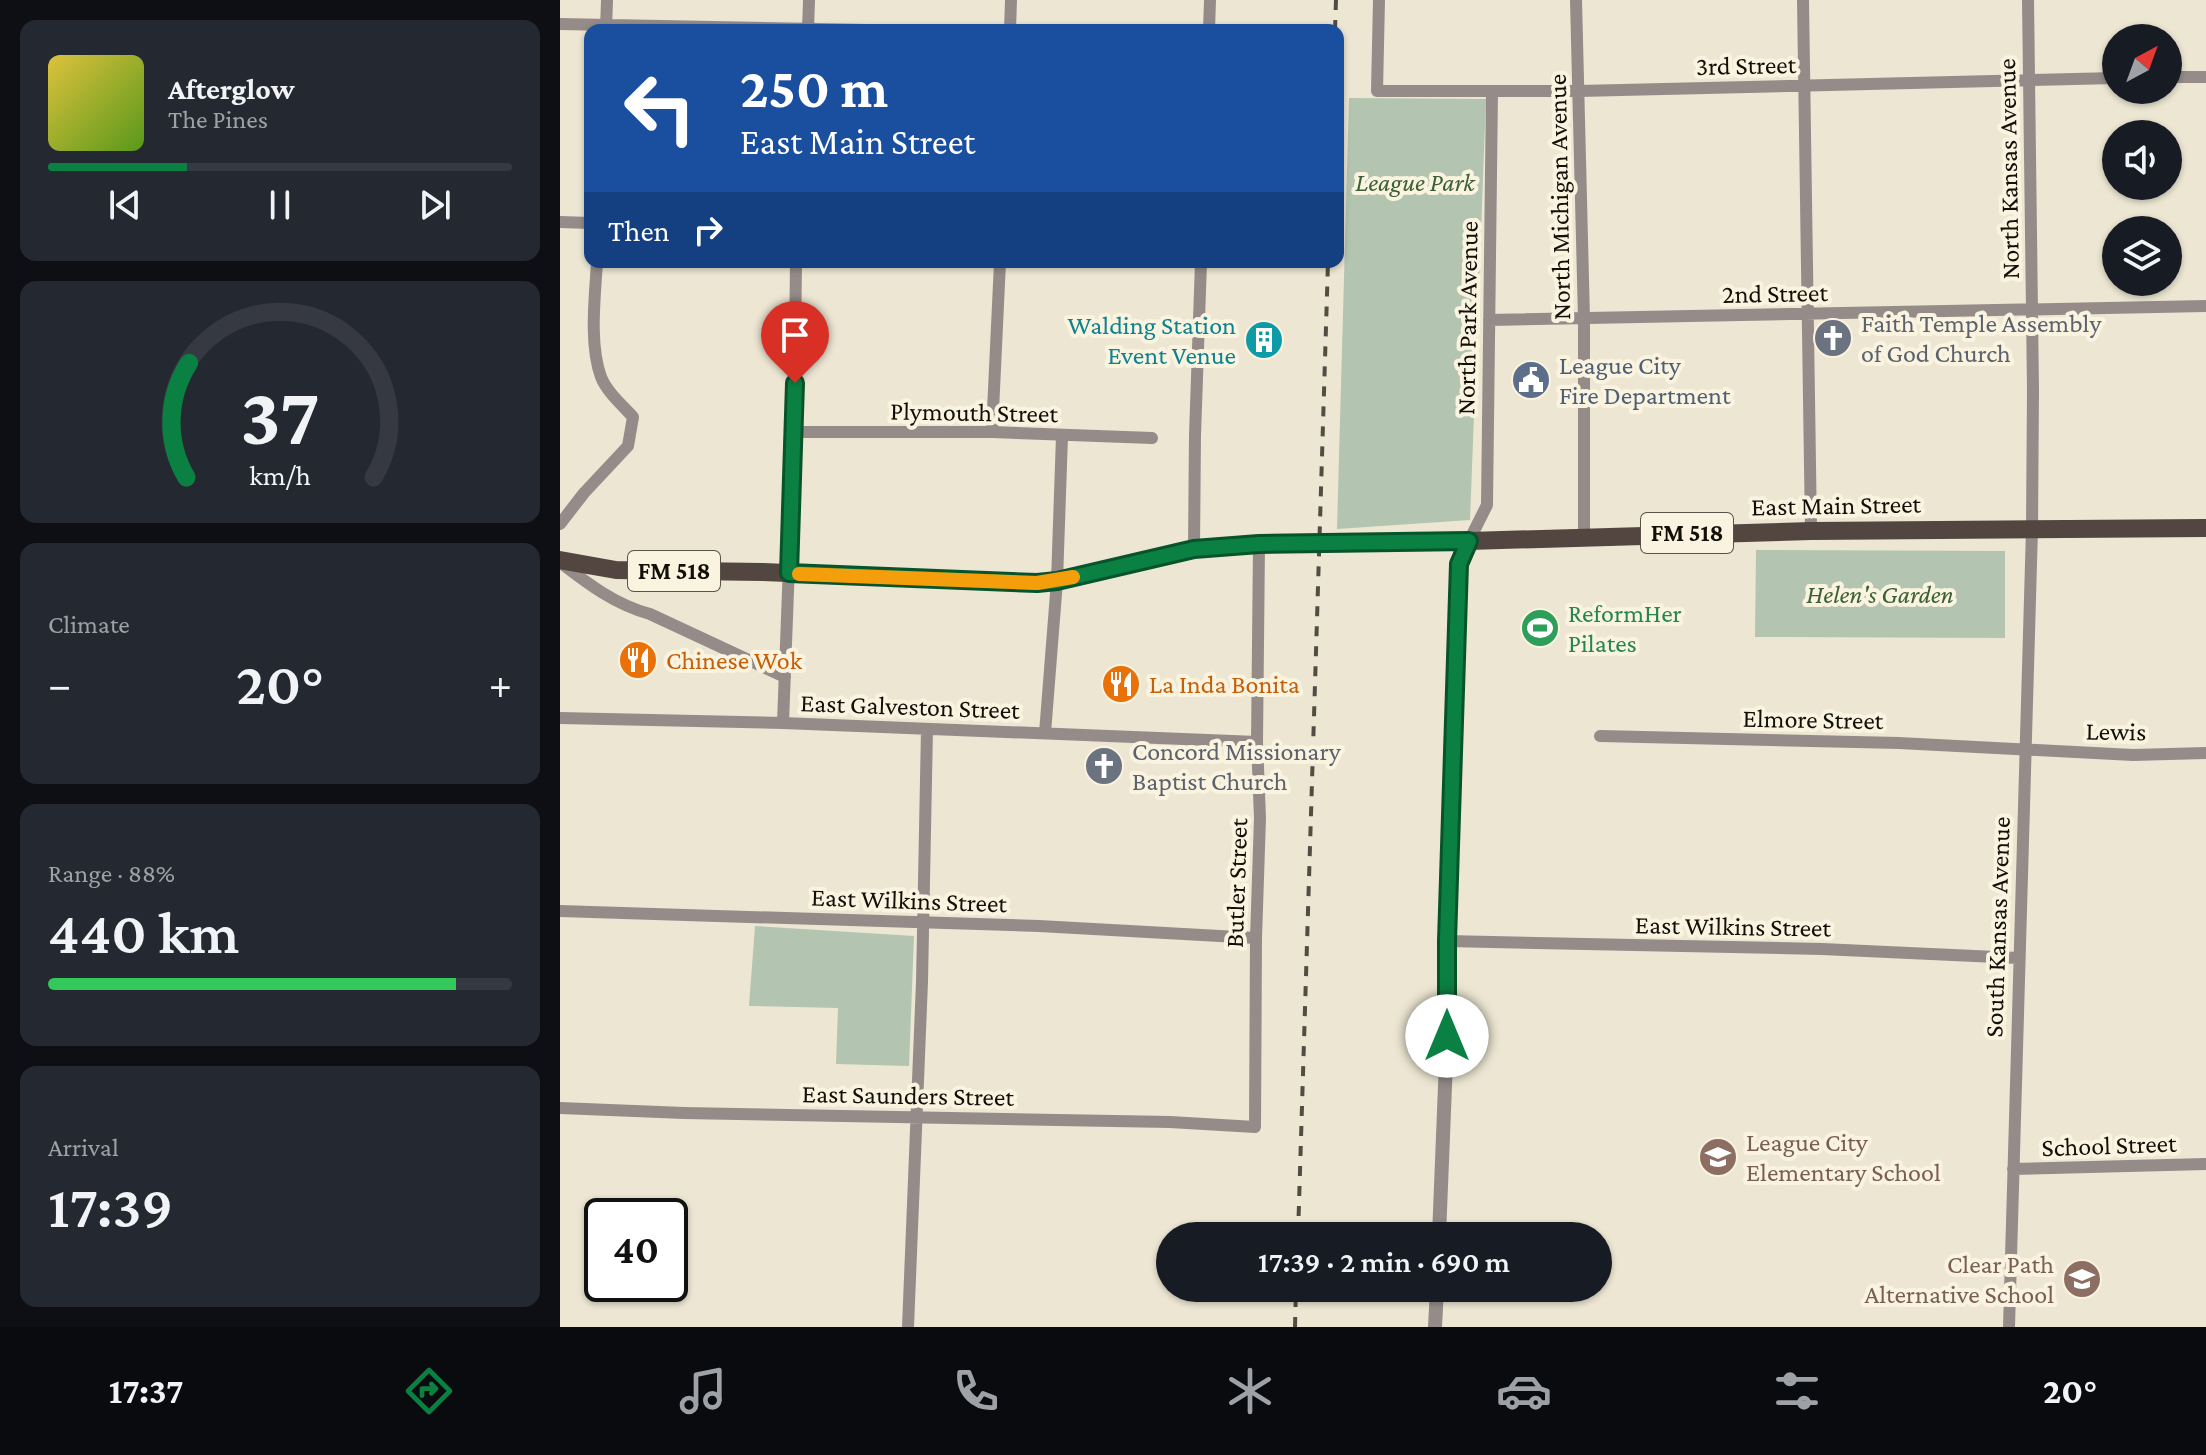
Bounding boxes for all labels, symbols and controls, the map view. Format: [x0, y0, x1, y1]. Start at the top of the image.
north arrow [2102, 24, 2182, 104]
map controls [2102, 24, 2182, 296]
street label: 3rd Street [1696, 50, 1797, 81]
icon: left [608, 56, 712, 160]
text: 250 m [740, 57, 888, 119]
street label: North Kansas Avenue [1992, 58, 2025, 280]
text: Afterglow [168, 72, 295, 105]
street label: North Michigan Avenue [1543, 74, 1576, 320]
text: The Pines [168, 105, 268, 134]
button: sound [2102, 120, 2182, 200]
text: East Main Street [740, 122, 975, 162]
park label: League Park [1355, 168, 1476, 197]
icon: previous [103, 183, 147, 227]
icon: pause [258, 183, 302, 227]
icon: next [413, 183, 457, 227]
icon: right [686, 208, 730, 252]
text: Then [608, 214, 670, 247]
button: layers [2102, 216, 2182, 296]
street label: North Park Avenue [1451, 221, 1484, 415]
street label: 2nd Street [1722, 278, 1829, 309]
pin [761, 301, 829, 383]
place label: Faith Temple Assembly of God Church [1861, 309, 2102, 368]
place label: Walding Station Event Venue [1068, 311, 1236, 370]
icon: arrive [773, 313, 817, 357]
church icon: Faith Temple Assembly of God Church [1812, 317, 1854, 359]
building icon: Walding Station Event Venue [1243, 319, 1285, 361]
place label: League City Fire Department [1559, 351, 1731, 410]
public building icon: League City Fire Department [1510, 359, 1552, 401]
text: 37 [240, 369, 320, 462]
street label: Plymouth Street [890, 397, 1059, 428]
text: km/h [249, 459, 311, 491]
street label: East Main Street [1751, 490, 1922, 521]
road number: FM 518 [1641, 513, 1733, 553]
road number: FM 518 [628, 551, 720, 591]
park label: Helen's Garden [1806, 580, 1954, 609]
place label: ReformHer Pilates [1568, 599, 1682, 658]
sports icon: ReformHer Pilates [1519, 607, 1561, 649]
text: Climate [48, 610, 130, 639]
restaurant icon: Chinese Wok [617, 639, 659, 681]
place label: Chinese Wok [666, 646, 803, 675]
text: 20° [236, 650, 324, 717]
text: − [48, 660, 71, 708]
text: + [489, 660, 512, 708]
restaurant icon: La Inda Bonita [1100, 663, 1142, 705]
place label: La Inda Bonita [1149, 670, 1300, 699]
street label: East Galveston Street [800, 688, 1021, 725]
street label: Elmore Street [1742, 704, 1884, 735]
street label: Lewis [2085, 716, 2147, 747]
place label: Concord Missionary Baptist Church [1132, 737, 1342, 796]
church icon: Concord Missionary Baptist Church [1083, 745, 1125, 787]
street label: South Kansas Avenue [1979, 816, 2016, 1038]
street label: Butler Street [1220, 817, 1253, 948]
text: Range · 88% [48, 859, 175, 888]
street label: East Wilkins Street [810, 883, 1008, 918]
text: 440 km [48, 899, 239, 966]
street label: East Wilkins Street [1635, 910, 1832, 943]
position arrow [1405, 994, 1489, 1078]
street label: East Saunders Street [802, 1079, 1015, 1112]
place label: League City Elementary School [1746, 1128, 1941, 1187]
street label: School Street [2041, 1129, 2177, 1162]
text: Arrival [48, 1133, 119, 1162]
school or university icon: League City Elementary School [1697, 1136, 1739, 1178]
text: 17:39 [48, 1173, 173, 1240]
speed limit sign: 40 [584, 1198, 688, 1302]
text: 17:39 · 2 min · 690 m [1258, 1245, 1510, 1278]
place label: Clear Path Alternative School [1864, 1250, 2054, 1309]
school or university icon: Clear Path Alternative School [2061, 1258, 2103, 1300]
icon: directions [401, 1363, 457, 1419]
icon: music [675, 1363, 731, 1419]
icon: phone [948, 1363, 1004, 1419]
icon: climate [1222, 1363, 1278, 1419]
icon: car [1496, 1363, 1552, 1419]
icon: filters [1769, 1363, 1825, 1419]
text: 17:37 [109, 1371, 184, 1411]
text: 20° [2043, 1371, 2097, 1411]

